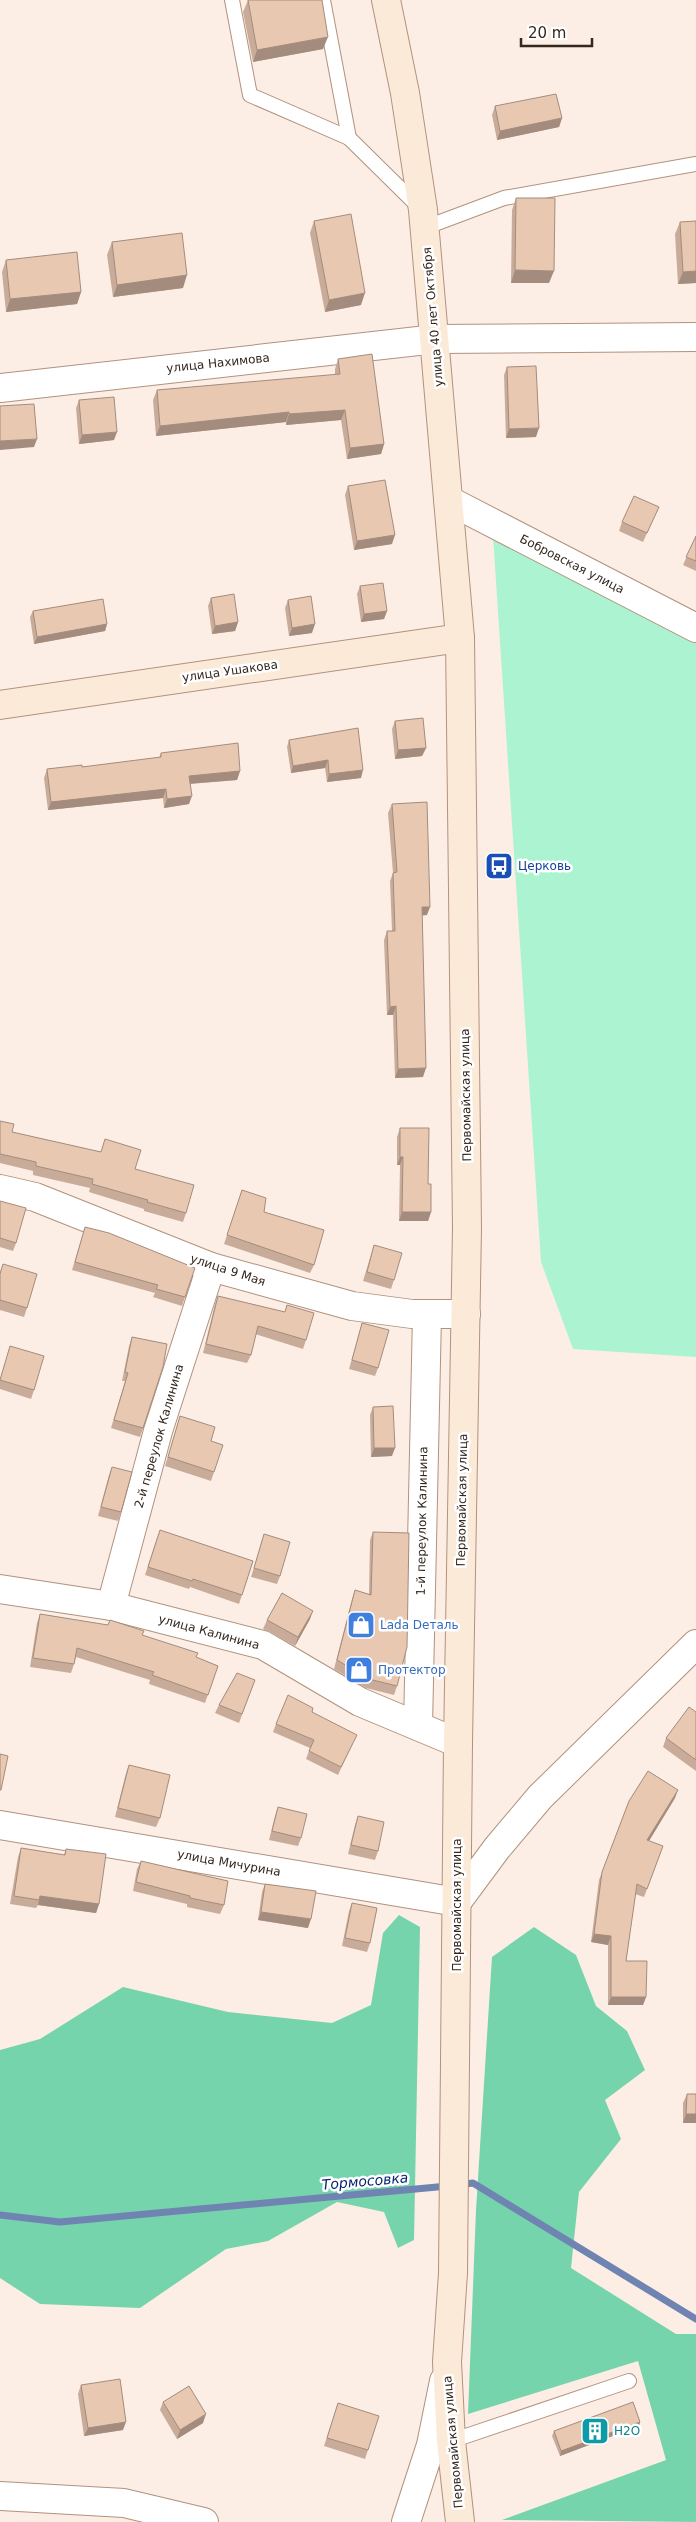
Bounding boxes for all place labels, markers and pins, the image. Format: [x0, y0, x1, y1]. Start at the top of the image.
bus stop icon: Церковь [484, 851, 514, 881]
place label: Церковь [518, 859, 571, 873]
shop icon: Lada Dеталь [346, 1610, 376, 1640]
place label: Lada Dеталь [380, 1618, 459, 1632]
shop icon: Протектор [344, 1655, 374, 1685]
place label: Протектор [378, 1663, 446, 1677]
building icon: H2O [580, 2416, 610, 2446]
place label: H2O [614, 2424, 640, 2438]

